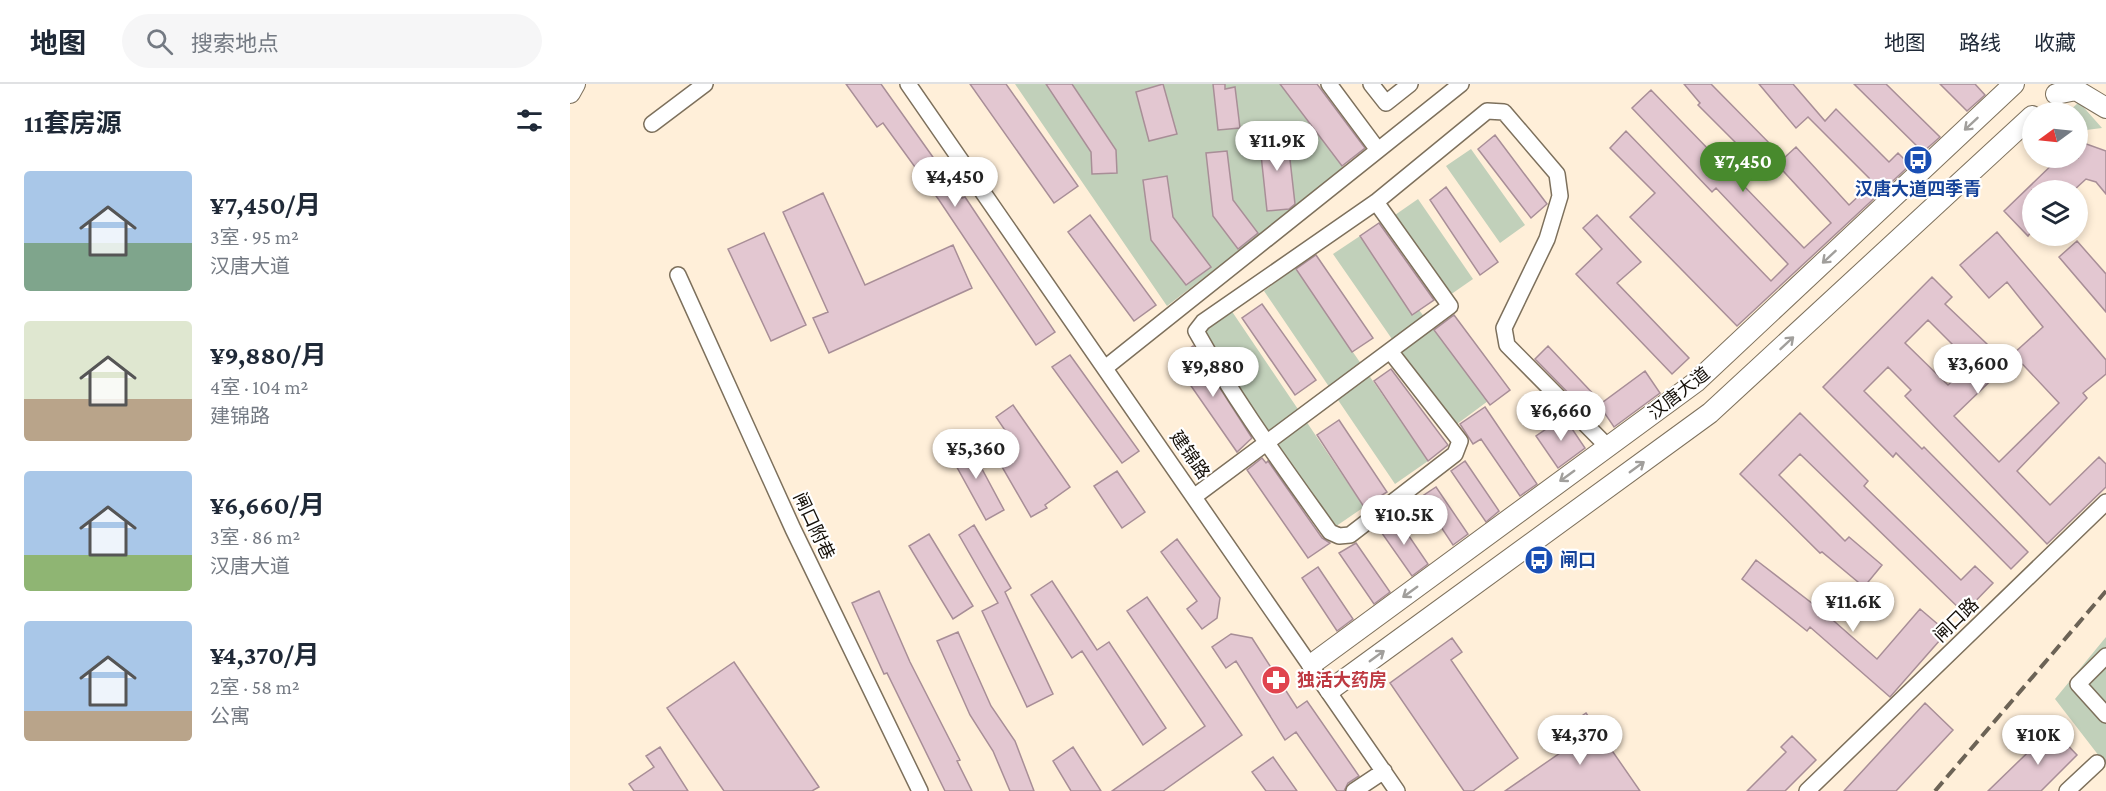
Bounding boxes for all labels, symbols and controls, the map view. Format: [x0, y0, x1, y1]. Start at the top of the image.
search box [122, 14, 542, 68]
icon: search [143, 25, 176, 58]
text: 地图 [30, 28, 86, 59]
text: 搜索地点 [191, 31, 279, 56]
text: 地图 [1884, 31, 1926, 55]
text: 路线 [1959, 31, 2001, 55]
text: 收藏 [2034, 31, 2076, 55]
north arrow [2022, 102, 2088, 168]
map controls [2022, 102, 2088, 246]
icon: filters [513, 104, 546, 137]
text: 11套房源 [24, 109, 121, 138]
one-way arrow [1964, 117, 1979, 131]
pin: ¥11.9K [1228, 121, 1326, 172]
text: ¥11.9K [1249, 129, 1305, 151]
pin: ¥7,450 [1694, 142, 1792, 193]
bus stop icon: 汉唐大道四季青 [1902, 144, 1934, 176]
text: ¥7,450 [1714, 150, 1772, 172]
pin: ¥4,450 [906, 157, 1004, 208]
text: ¥4,450 [926, 165, 984, 187]
place label: 汉唐大道四季青 [1855, 179, 1981, 199]
button: layers [2022, 180, 2088, 246]
text: ¥7,450/月 [210, 191, 321, 220]
icon: home [72, 195, 144, 267]
text: 3室 · 95 m² [210, 226, 299, 248]
one-way arrow [1822, 250, 1837, 264]
text: 汉唐大道 [210, 255, 290, 277]
one-way arrow [1779, 336, 1794, 350]
text: ¥9,880/月 [210, 341, 327, 370]
pin: ¥3,600 [1929, 344, 2027, 395]
icon: home [72, 345, 144, 417]
pin: ¥9,880 [1164, 347, 1262, 398]
text: ¥3,600 [1947, 352, 2009, 374]
text: ¥9,880 [1182, 355, 1244, 377]
street label: 汉唐大道 [1644, 363, 1714, 423]
text: 4室 · 104 m² [210, 376, 308, 398]
pin: ¥6,660 [1512, 391, 1610, 442]
text: ¥6,660 [1530, 399, 1592, 421]
text: 建锦路 [210, 405, 270, 427]
street label: 建锦路 [1166, 427, 1214, 483]
pin: ¥5,360 [927, 429, 1025, 480]
text: ¥5,360 [947, 437, 1005, 459]
one-way arrow [1628, 461, 1644, 473]
one-way arrow [1560, 470, 1576, 483]
street label: 闸口附巷 [790, 489, 838, 563]
text: ¥6,660/月 [210, 491, 325, 520]
icon: home [72, 495, 144, 567]
pin: ¥10.5K [1355, 495, 1453, 546]
text: ¥10.5K [1375, 503, 1433, 525]
text: 3室 · 86 m² [210, 526, 300, 548]
bus stop icon: 闸口 [1523, 544, 1555, 576]
place label: 闸口 [1560, 550, 1596, 570]
text: 汉唐大道 [210, 555, 290, 577]
pin: ¥11.6K [1804, 582, 1902, 633]
one-way arrow [1403, 586, 1419, 598]
text: ¥11.6K [1825, 590, 1881, 612]
street label: 闸口路 [1930, 594, 1982, 646]
text: ¥4,370/月 [210, 641, 320, 670]
icon: home [72, 645, 144, 717]
one-way arrow [1369, 650, 1385, 662]
pharmacy icon: 独活大药房 [1260, 664, 1292, 696]
place label: 独活大药房 [1297, 670, 1387, 690]
text: 2室 · 58 m² [210, 676, 300, 698]
text: 公寓 [210, 705, 250, 727]
pin: ¥4,370 [1531, 715, 1629, 766]
pin: ¥10K [2002, 715, 2074, 766]
text: ¥4,370 [1552, 723, 1608, 745]
text: ¥10K [2016, 723, 2060, 745]

